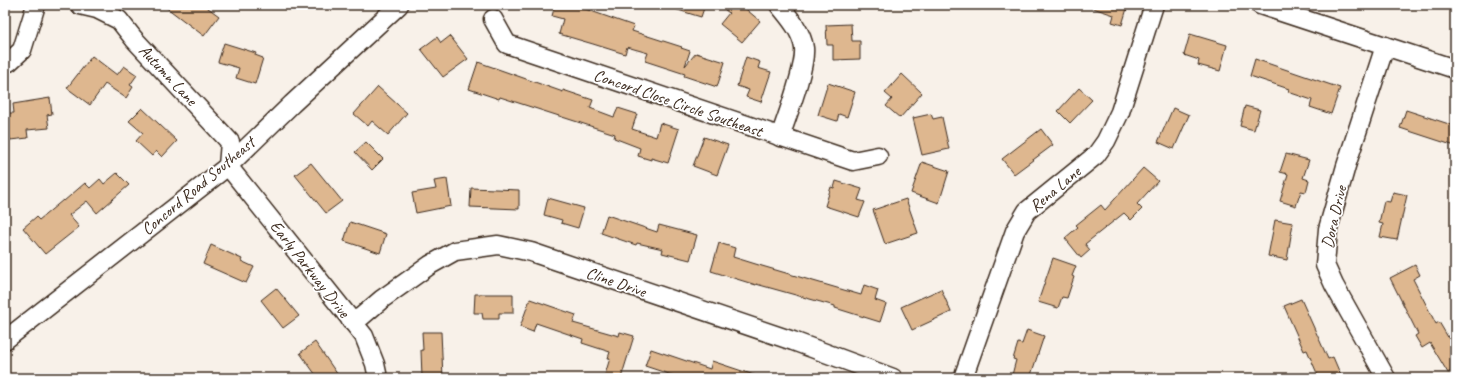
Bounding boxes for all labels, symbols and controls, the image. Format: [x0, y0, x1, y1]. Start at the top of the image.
street label: Autumn Lane [134, 40, 203, 111]
street label: Concord Close Circle Southeast [591, 64, 767, 143]
street label: Concord Road Southeast [137, 131, 261, 240]
street label: Rena Lane [1025, 161, 1086, 216]
street label: Dora Drive [1317, 182, 1352, 250]
street label: Early Parkway Drive [266, 216, 355, 323]
street label: Cline Drive [583, 262, 650, 302]

